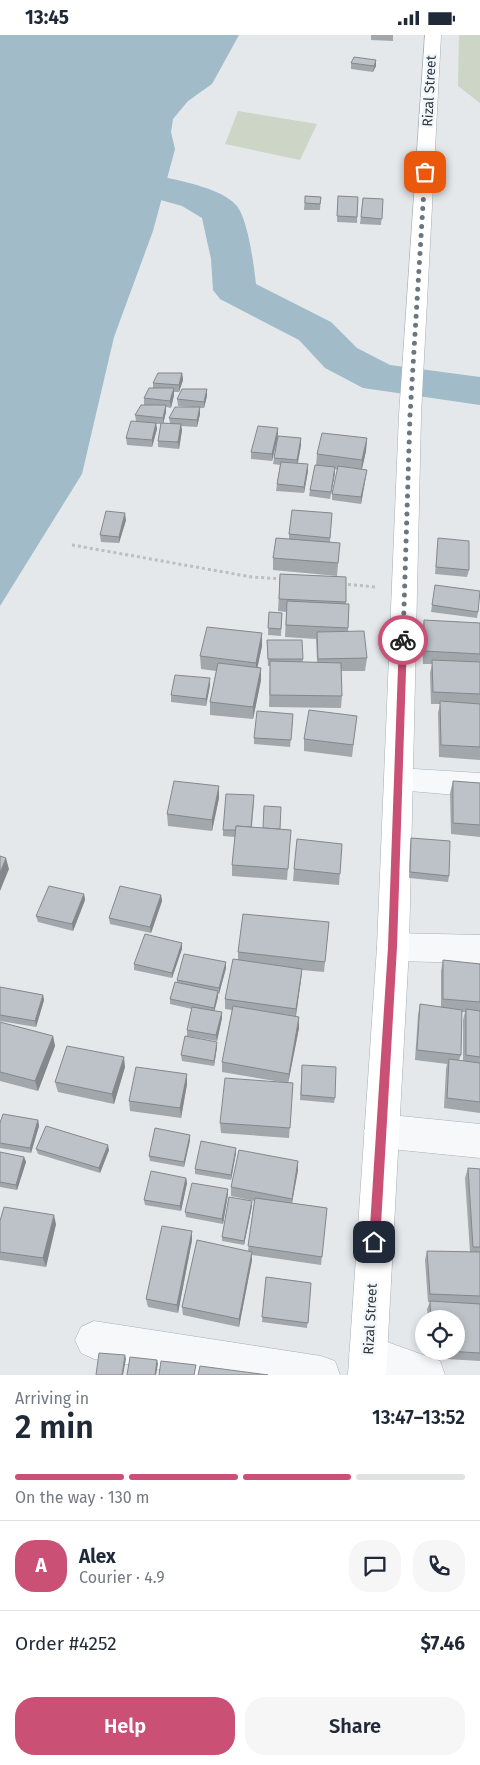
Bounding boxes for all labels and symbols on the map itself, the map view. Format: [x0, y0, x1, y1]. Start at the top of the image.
street label: Rizal Street [419, 54, 440, 127]
pin [404, 151, 446, 193]
courier [378, 615, 428, 665]
pin [353, 1221, 395, 1263]
street label: Rizal Street [360, 1282, 381, 1355]

